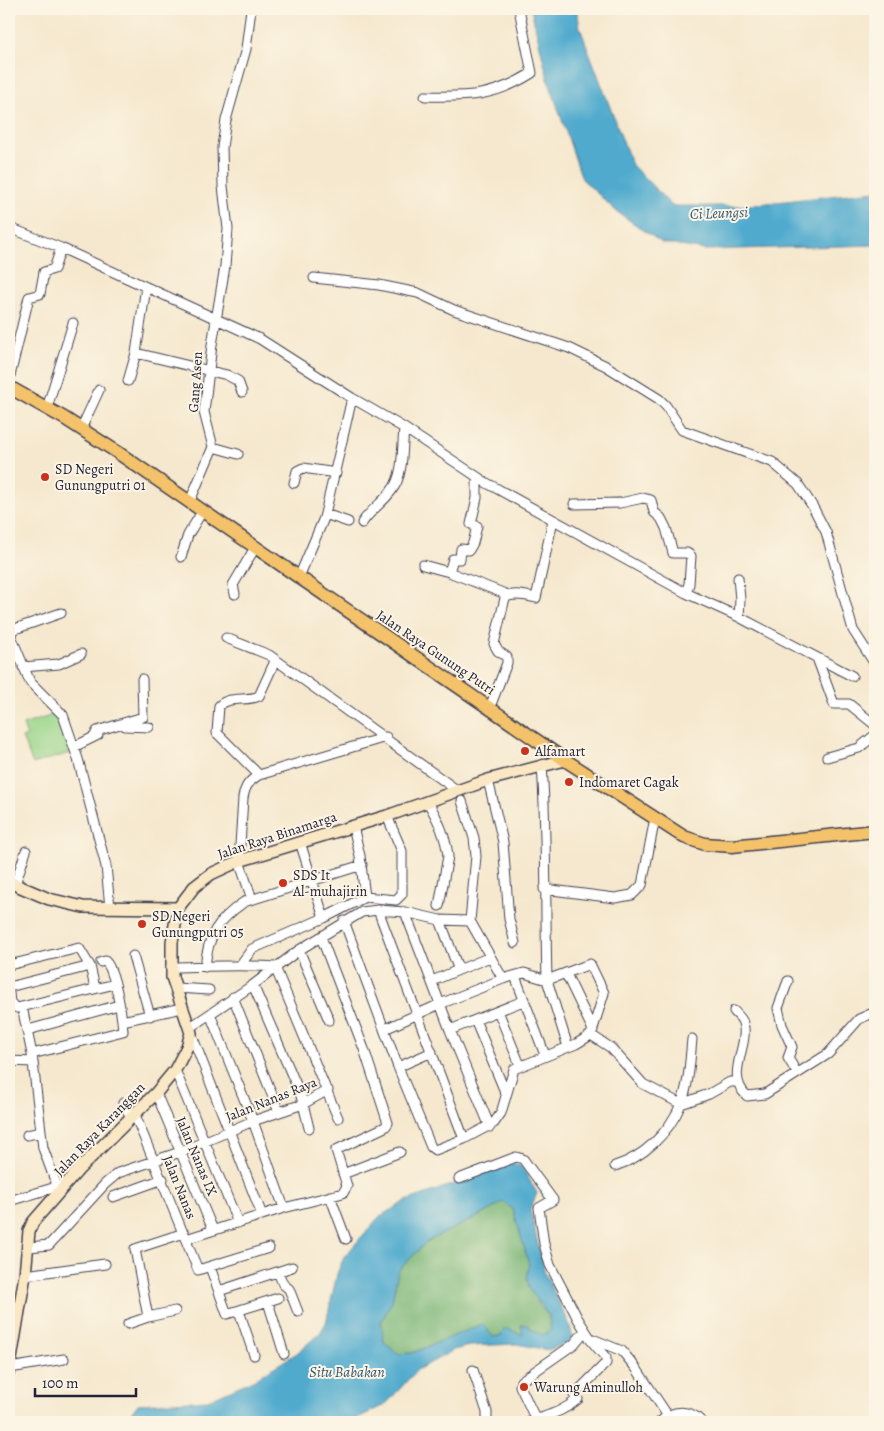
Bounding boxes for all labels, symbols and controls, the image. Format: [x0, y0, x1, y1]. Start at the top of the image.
water label: Ci Leungsi [689, 202, 749, 224]
street label: Gang Asen [184, 351, 207, 413]
place label: SD Negeri Gunungputri 01 [55, 460, 146, 495]
marker: SD Negeri Gunungputri 01 [39, 471, 51, 483]
street label: Jalan Raya Gunung Putri [373, 606, 499, 699]
place label: Alfamart [534, 742, 586, 761]
marker: Alfamart [519, 745, 531, 757]
place label: Indomaret Cagak [579, 773, 679, 792]
marker: Indomaret Cagak [563, 776, 575, 788]
street label: Jalan Raya Binamarga [215, 807, 340, 864]
place label: SDS It Al-muhajirin [292, 866, 368, 901]
marker: SDS It Al-muhajirin [277, 877, 289, 889]
place label: SD Negeri Gunungputri 05 [152, 907, 244, 942]
marker: SD Negeri Gunungputri 05 [136, 918, 148, 930]
street label: Jalan Nanas Raya [223, 1072, 320, 1126]
street label: Jalan Raya Karanggan [50, 1078, 149, 1180]
street label: Jalan Nanas IX [173, 1114, 221, 1198]
street label: Jalan Nanas [160, 1153, 200, 1221]
water label: Situ Babakan [309, 1362, 385, 1382]
scale bar [35, 1366, 136, 1398]
text: 100 m [42, 1373, 79, 1393]
place label: Warung Aminulloh [533, 1378, 643, 1397]
marker: Warung Aminulloh [518, 1381, 530, 1393]

